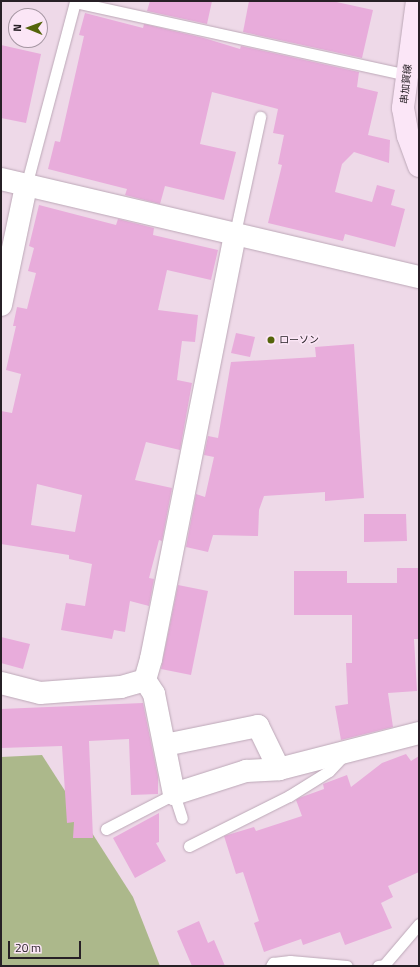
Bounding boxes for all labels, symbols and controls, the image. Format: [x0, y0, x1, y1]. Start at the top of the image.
north arrow [8, 8, 48, 48]
text: N [9, 24, 25, 32]
street label: 串加賀線 [398, 63, 414, 105]
place label: ローソン [279, 334, 319, 346]
marker: ローソン [266, 335, 276, 345]
scale bar [10, 933, 83, 959]
text: 20 m [15, 938, 41, 957]

